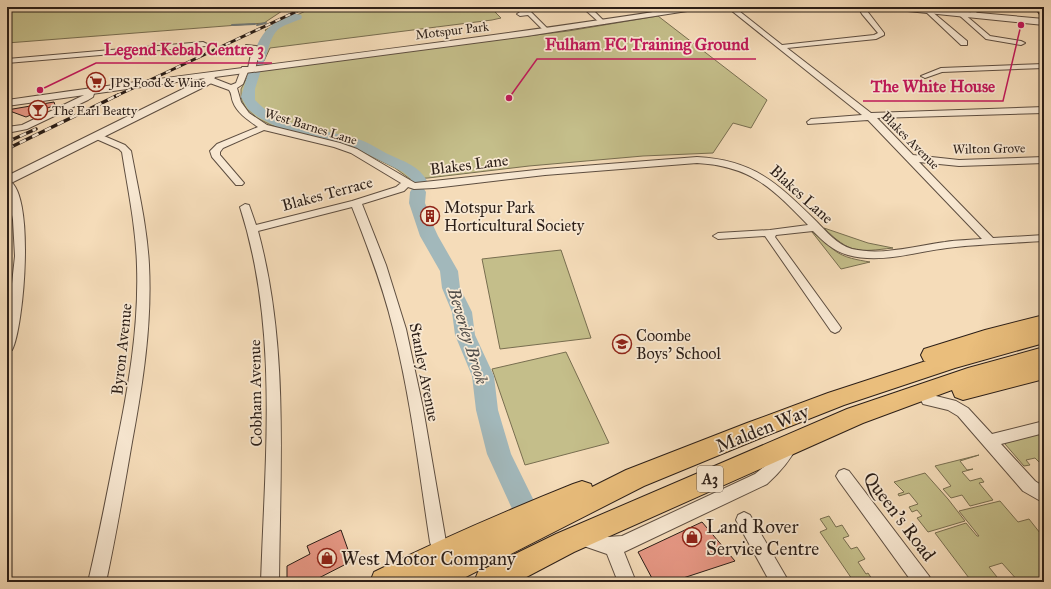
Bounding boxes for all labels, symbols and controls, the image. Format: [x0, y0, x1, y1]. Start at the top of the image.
street label: Motspur Park [414, 18, 491, 43]
callout: Fulham FC Training Ground [537, 30, 756, 59]
callout: Legend Kebab Centre 3 [96, 34, 272, 63]
text: Fulham FC Training Ground [545, 34, 749, 55]
text: Legend Kebab Centre 3 [104, 39, 264, 60]
supermarket icon: JPS Food & Wine [85, 71, 107, 93]
callout: The White House [863, 72, 1003, 101]
place label: JPS Food & Wine [108, 75, 207, 91]
text: The White House [870, 76, 995, 97]
bar icon: The Earl Beatty [27, 99, 49, 121]
place label: The Earl Beatty [52, 103, 138, 119]
street label: West Barnes Lane [263, 105, 359, 149]
street label: Blakes Avenue [878, 108, 943, 173]
street label: Wilton Grove [952, 140, 1026, 158]
street label: Blakes Lane [429, 150, 510, 179]
street label: Blakes Lane [766, 161, 838, 228]
street label: Blakes Terrace [280, 172, 375, 215]
place label: Motspur Park Horticultural Society [444, 198, 585, 235]
building icon: Motspur Park Horticultural Society [419, 205, 441, 227]
water label: Beverley Brook [443, 284, 492, 387]
street label: Byron Avenue [107, 302, 136, 396]
street label: Stanley Avenue [406, 321, 443, 423]
place label: Coombe Boys' School [636, 326, 721, 363]
school or university icon: Coombe Boys' School [611, 333, 633, 355]
street label: Cobham Avenue [245, 339, 266, 447]
street label: Malden Way [712, 399, 813, 458]
road number: A3 [697, 466, 723, 492]
street label: Queen's Road [859, 467, 941, 566]
place label: Land Rover Service Centre [706, 515, 819, 560]
shop icon: Land Rover Service Centre [681, 526, 703, 548]
shop icon: West Motor Company [316, 547, 338, 569]
place label: West Motor Company [341, 547, 517, 570]

